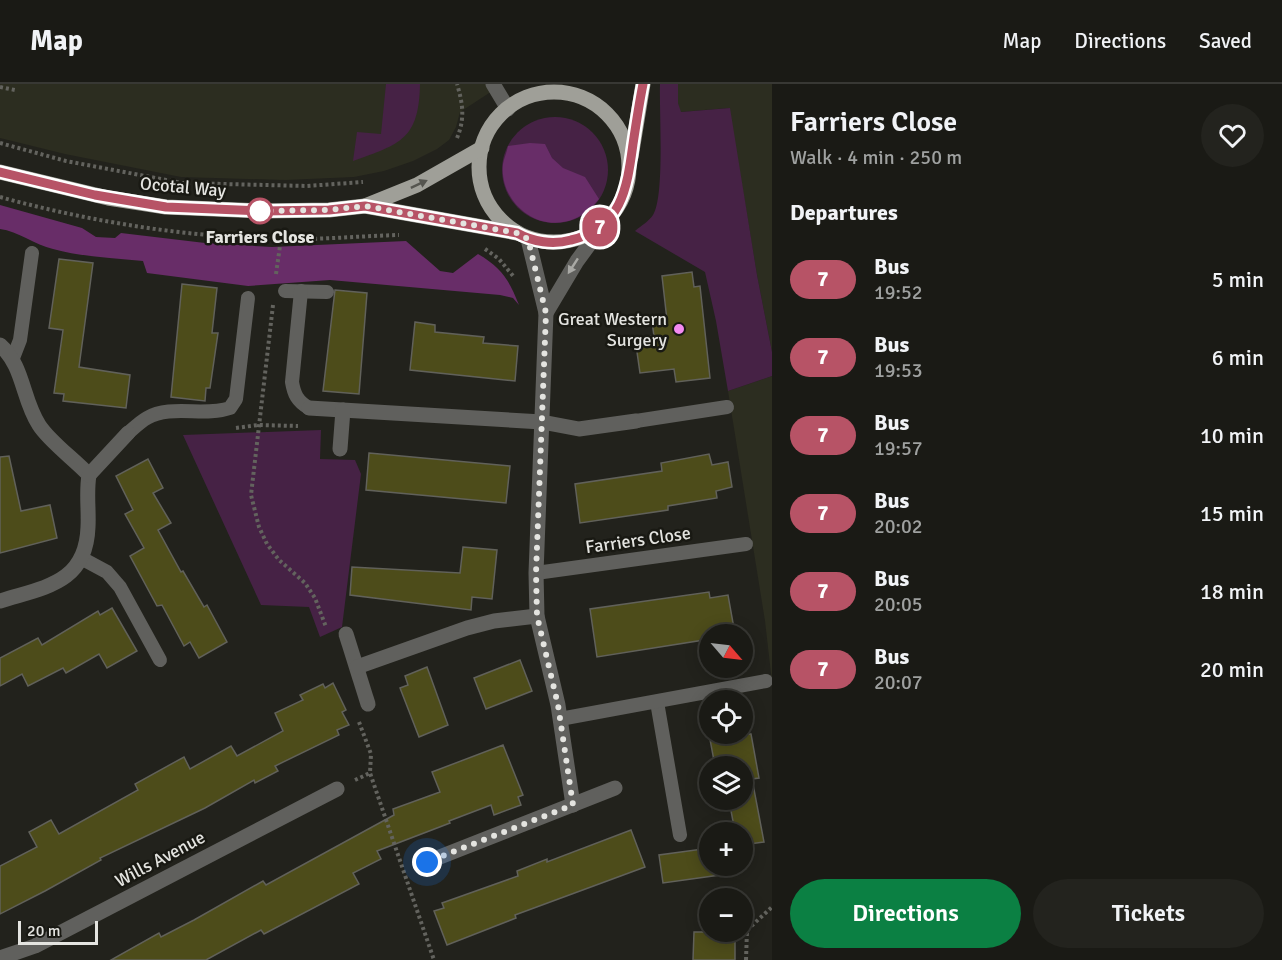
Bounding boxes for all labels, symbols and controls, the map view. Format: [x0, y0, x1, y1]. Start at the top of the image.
text: Map [30, 24, 83, 58]
text: Map [1003, 28, 1041, 54]
text: Directions [1074, 28, 1166, 54]
text: Saved [1199, 28, 1252, 54]
button: heart [1201, 104, 1264, 167]
text: Farriers Close [790, 105, 957, 139]
text: Walk · 4 min · 250 m [790, 145, 962, 170]
street label: Ocotal Way [139, 172, 227, 202]
one-way arrow [411, 179, 428, 188]
marker: Farriers Close [247, 198, 273, 224]
text: Departures [790, 199, 898, 226]
line badge: 7 [580, 208, 620, 246]
text: 7 [594, 214, 606, 240]
place label: Farriers Close [206, 226, 315, 248]
text: Bus [874, 253, 909, 280]
one-way arrow [568, 258, 579, 274]
text: 7 [817, 266, 829, 292]
text: 5 min [1212, 266, 1264, 293]
text: 19:52 [874, 280, 923, 305]
place label: Great Western Surgery [558, 308, 668, 351]
marker: Great Western Surgery [672, 322, 686, 336]
text: Bus [874, 331, 909, 358]
text: 7 [817, 344, 829, 370]
text: 6 min [1212, 344, 1264, 371]
text: 19:53 [874, 358, 923, 383]
text: Bus [874, 409, 909, 436]
text: 7 [817, 422, 829, 448]
text: 10 min [1200, 422, 1264, 449]
text: 19:57 [874, 436, 923, 461]
text: Bus [874, 487, 909, 514]
text: 7 [817, 500, 829, 526]
text: 15 min [1200, 500, 1264, 527]
text: 20:02 [874, 514, 923, 539]
street label: Farriers Close [584, 522, 692, 558]
text: Bus [874, 565, 909, 592]
text: 7 [817, 578, 829, 604]
text: 18 min [1200, 578, 1264, 605]
text: 20:05 [874, 592, 923, 617]
north arrow [699, 624, 753, 678]
map controls [699, 624, 753, 942]
text: Bus [874, 643, 909, 670]
text: 7 [817, 656, 829, 682]
text: 20 min [1200, 656, 1264, 683]
text: 20:07 [874, 670, 923, 695]
button: locate [699, 690, 753, 744]
button: layers [699, 756, 753, 810]
button: + [699, 822, 753, 876]
street label: Wills Avenue [111, 826, 209, 892]
your location [412, 847, 442, 877]
button: Directions [790, 879, 1021, 948]
button: Tickets [1033, 879, 1264, 948]
button: − [699, 888, 753, 942]
scale bar [18, 918, 98, 946]
text: 20 m [27, 921, 61, 941]

